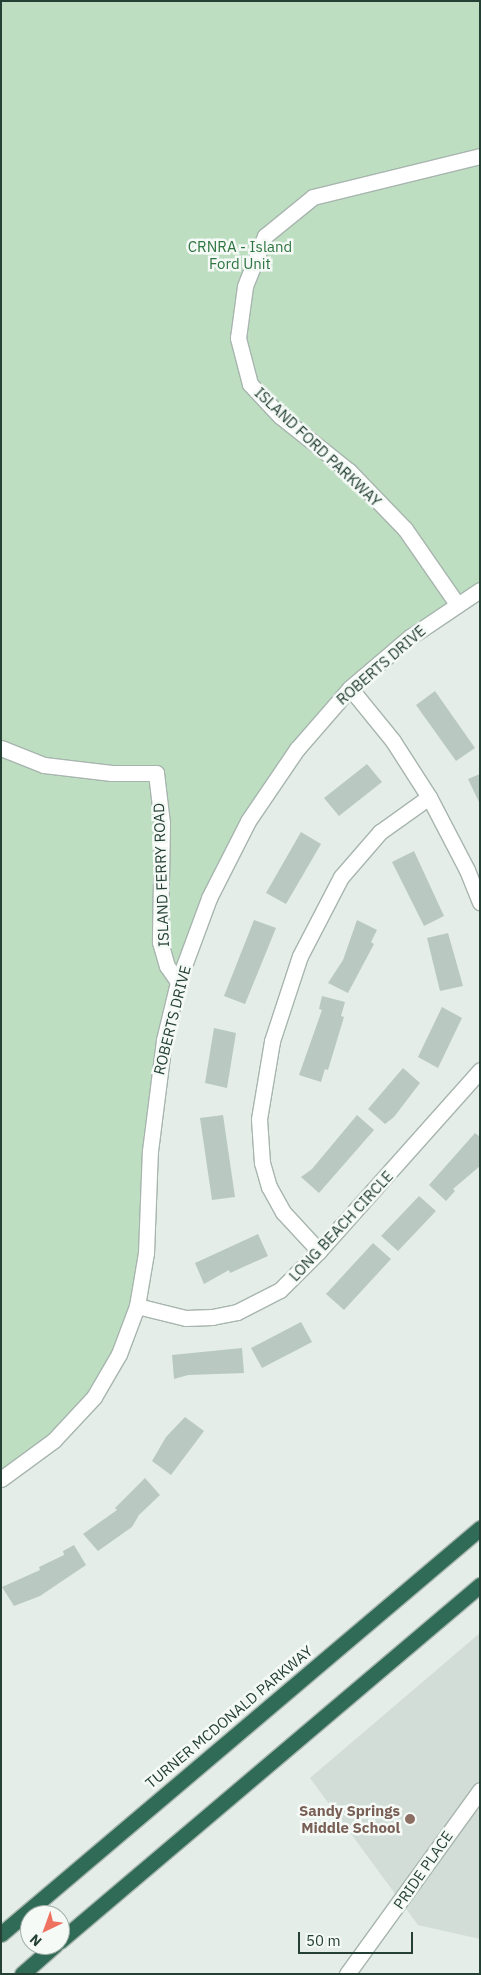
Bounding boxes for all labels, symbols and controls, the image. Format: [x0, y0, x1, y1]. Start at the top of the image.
park label: CRNRA - Island Ford Unit [188, 237, 292, 272]
street label: ISLAND FORD PARKWAY [251, 384, 385, 510]
street label: ROBERTS DRIVE [333, 621, 429, 709]
street label: ISLAND FERRY ROAD [149, 803, 173, 947]
street label: ROBERTS DRIVE [150, 963, 194, 1077]
street label: LONG BEACH CIRCLE [285, 1167, 397, 1285]
street label: TURNER MCDONALD PARKWAY [142, 1642, 316, 1792]
place label: Sandy Springs Middle School [299, 1801, 400, 1836]
marker: Sandy Springs Middle School [404, 1813, 416, 1825]
street label: PRIDE PLACE [389, 1827, 457, 1913]
north arrow [20, 1905, 70, 1955]
scale bar [301, 1922, 416, 1954]
text: N [26, 1930, 45, 1950]
text: 50 m [306, 1931, 341, 1950]

